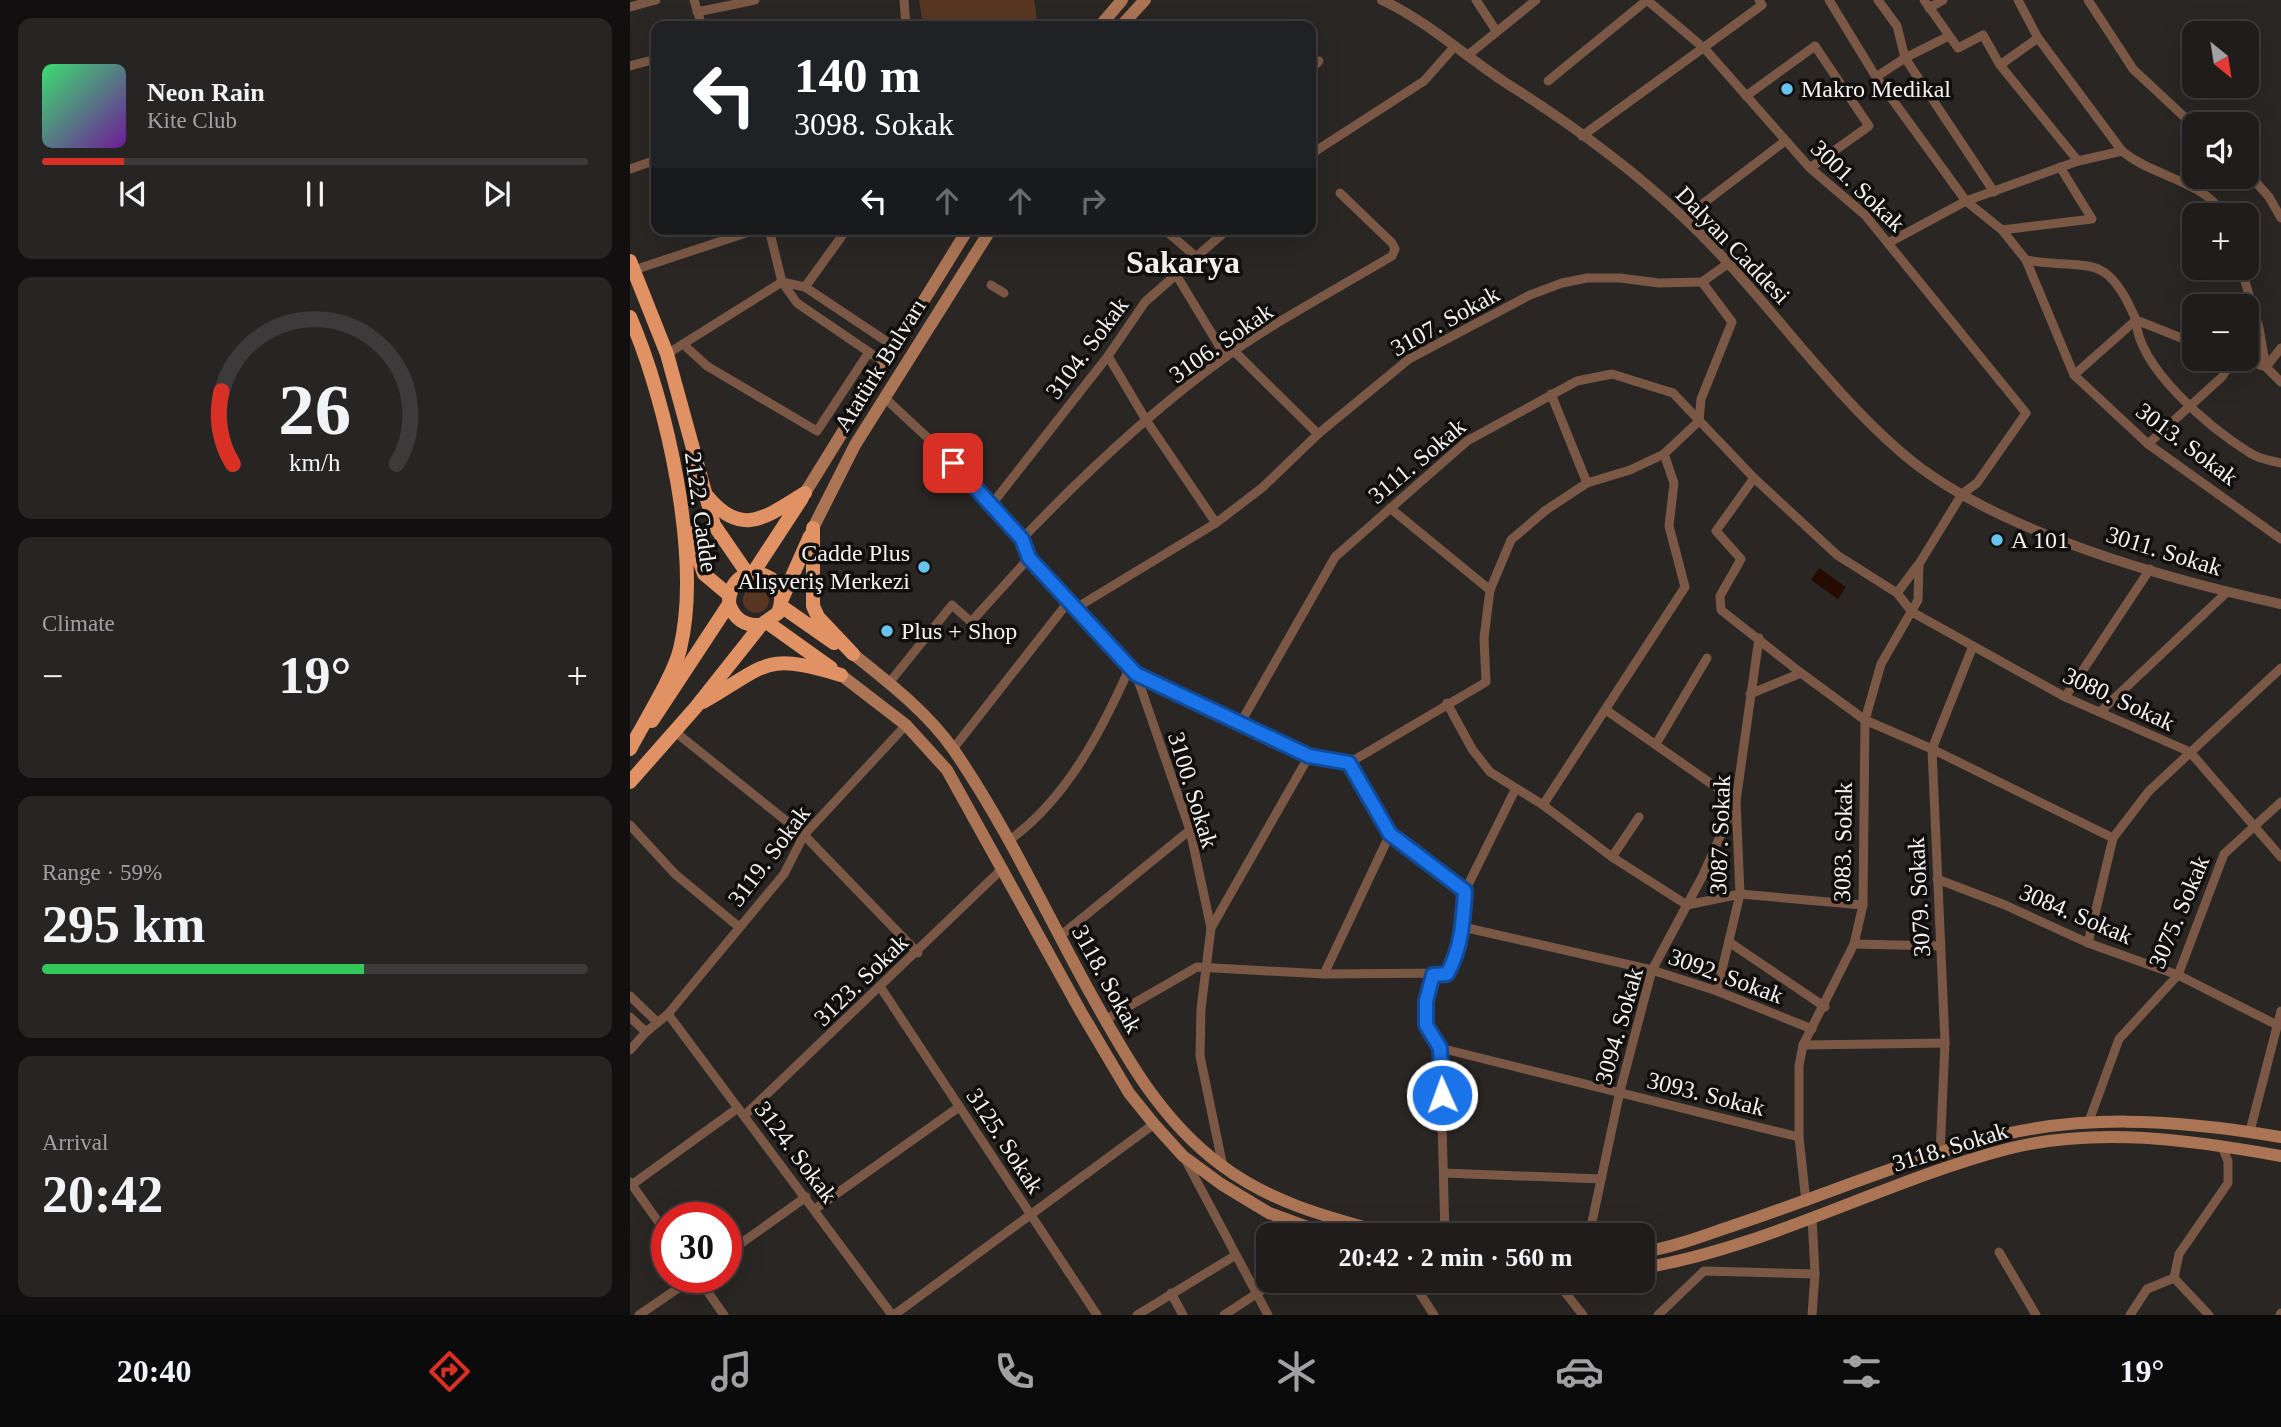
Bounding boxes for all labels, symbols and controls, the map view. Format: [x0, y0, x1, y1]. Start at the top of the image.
north arrow [2182, 21, 2259, 98]
map controls [2182, 21, 2259, 371]
text: 140 m [794, 48, 921, 103]
icon: left [679, 49, 770, 140]
place label: Makro Medikal [1801, 76, 1951, 102]
text: Neon Rain [147, 78, 265, 107]
marker: Makro Medikal [1779, 81, 1795, 97]
text: 3098. Sokak [794, 106, 954, 142]
text: Kite Club [147, 108, 237, 133]
button: sound [2182, 112, 2259, 189]
street label: 3001. Sokak [1806, 135, 1910, 237]
icon: previous [114, 175, 152, 213]
icon: pause [296, 175, 334, 213]
icon: next [478, 175, 516, 213]
street label: Dalyan Caddesi [1671, 181, 1796, 309]
icon: left [855, 182, 893, 220]
icon: ahead [928, 182, 966, 220]
icon: ahead [1001, 182, 1039, 220]
icon: right [1074, 182, 1112, 220]
button: + [2182, 203, 2259, 280]
district label: Sakarya [1126, 244, 1240, 280]
street label: 3107. Sokak [1386, 281, 1504, 361]
street label: 3104. Sokak [1041, 292, 1133, 404]
street label: Atatürk Bulvarı [829, 294, 931, 436]
button: − [2182, 294, 2259, 371]
street label: 3106. Sokak [1164, 298, 1278, 388]
text: 26 [279, 370, 351, 451]
street label: 3013. Sokak [2131, 398, 2243, 490]
street label: 3111. Sokak [1363, 413, 1471, 509]
pin [923, 433, 983, 493]
icon: arrive [934, 444, 972, 482]
text: km/h [289, 449, 341, 476]
street label: 2122. Cadde [680, 450, 722, 574]
street label: 3011. Sokak [2103, 521, 2225, 581]
place label: A 101 [2011, 527, 2069, 553]
marker: A 101 [1989, 532, 2005, 548]
place label: Cadde Plus Alışveriş Merkezi [737, 540, 910, 594]
marker: Cadde Plus Alışveriş Merkezi [916, 559, 932, 575]
text: Climate [42, 611, 115, 636]
place label: Plus + Shop [901, 618, 1017, 644]
marker: Plus + Shop [879, 623, 895, 639]
text: 19° [279, 647, 351, 704]
text: − [42, 655, 63, 697]
text: + [567, 655, 588, 697]
street label: 3080. Sokak [2059, 662, 2179, 736]
street label: 3100. Sokak [1163, 729, 1223, 851]
street label: 3087. Sokak [1705, 775, 1735, 895]
street label: 3083. Sokak [1829, 782, 1857, 902]
street label: 3119. Sokak [723, 801, 815, 911]
street label: 3079. Sokak [1903, 836, 1935, 958]
street label: 3075. Sokak [2144, 852, 2214, 972]
text: Range · 59% [42, 860, 162, 885]
street label: 3084. Sokak [2016, 879, 2136, 949]
text: 295 km [42, 896, 205, 953]
street label: 3118. Sokak [1067, 921, 1147, 1037]
street label: 3123. Sokak [809, 929, 913, 1031]
street label: 3092. Sokak [1665, 943, 1787, 1009]
street label: 3094. Sokak [1590, 965, 1648, 1087]
position arrow [1405, 1058, 1479, 1132]
street label: 3093. Sokak [1645, 1067, 1767, 1121]
street label: 3125. Sokak [961, 1084, 1049, 1198]
street label: 3124. Sokak [750, 1096, 842, 1208]
street label: 3118. Sokak [1889, 1117, 2011, 1177]
text: Arrival [42, 1130, 108, 1155]
text: 20:42 [42, 1166, 163, 1223]
speed limit sign: 30 [651, 1202, 742, 1293]
text: 20:42 · 2 min · 560 m [1339, 1243, 1573, 1272]
icon: directions [425, 1347, 474, 1396]
icon: music [707, 1347, 756, 1396]
icon: phone [990, 1347, 1039, 1396]
icon: climate [1272, 1347, 1321, 1396]
icon: car [1555, 1347, 1604, 1396]
icon: filters [1837, 1347, 1886, 1396]
text: 20:40 [117, 1353, 191, 1389]
text: 19° [2119, 1353, 2164, 1389]

